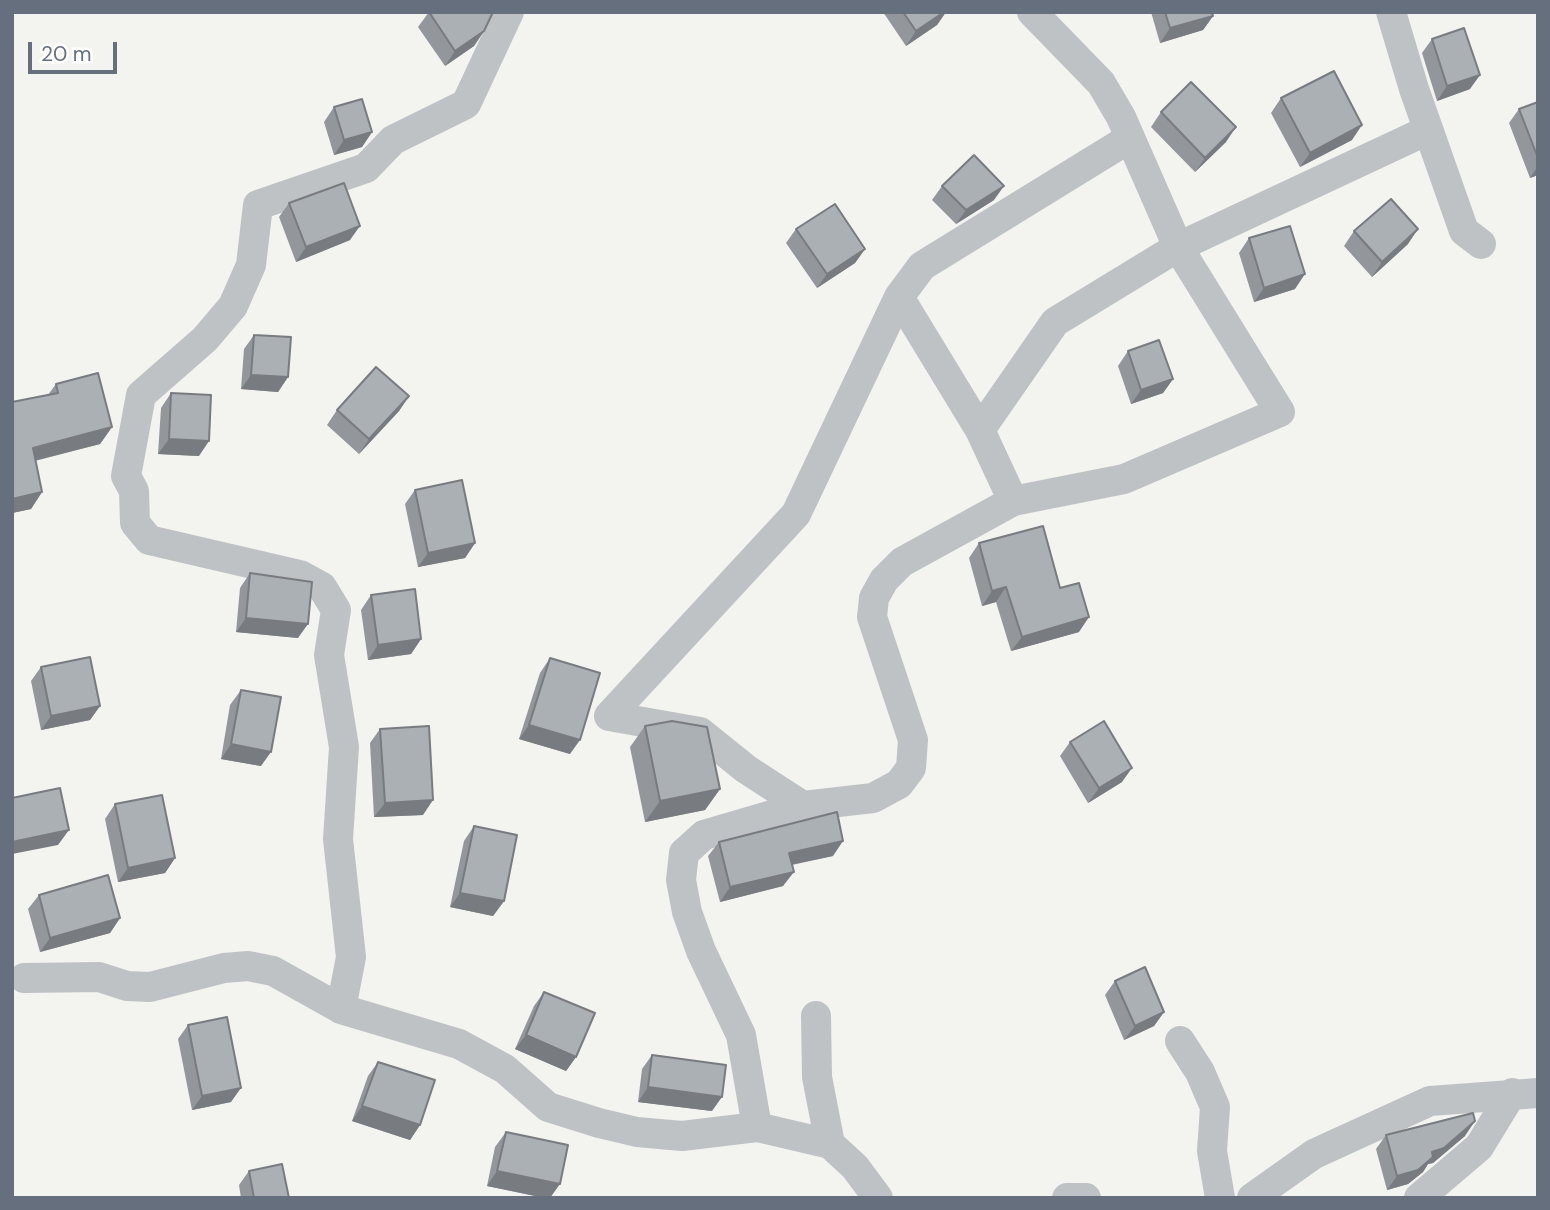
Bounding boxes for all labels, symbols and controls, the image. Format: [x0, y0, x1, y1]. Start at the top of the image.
scale bar [32, 28, 121, 72]
text: 20 m [41, 40, 92, 68]

